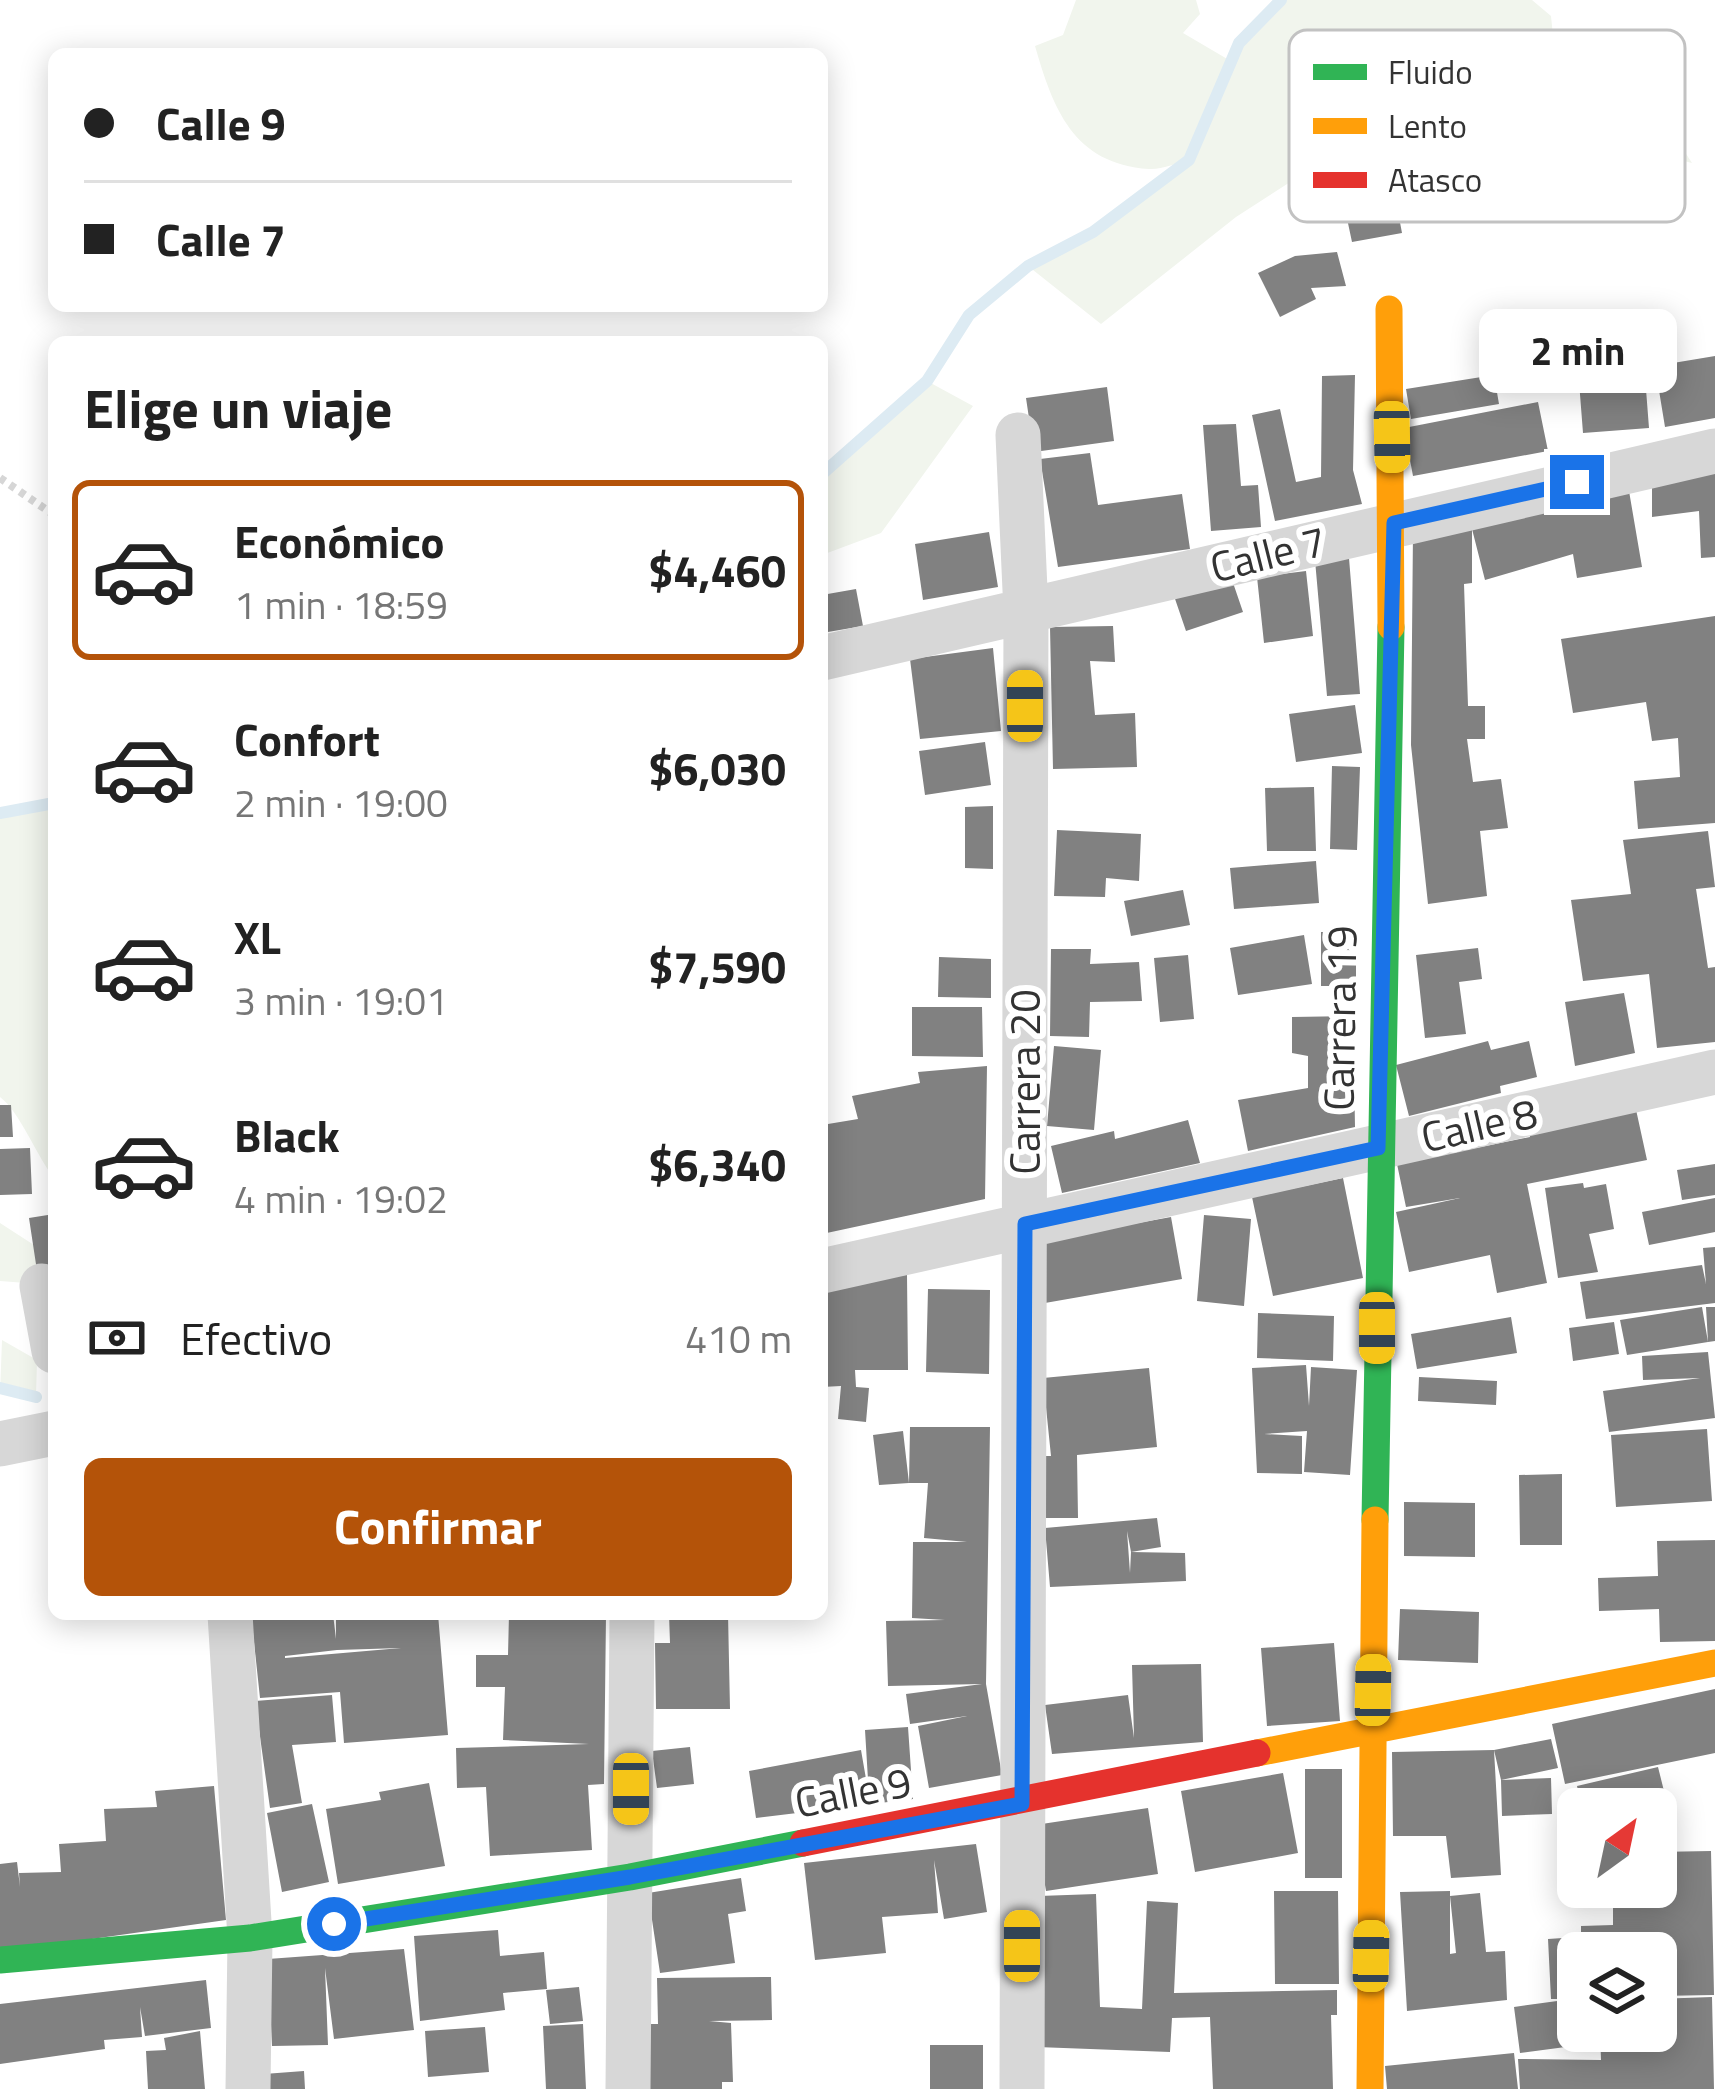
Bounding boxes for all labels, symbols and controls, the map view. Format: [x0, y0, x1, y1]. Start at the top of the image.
legend [1289, 30, 1685, 222]
text: Fluido [1388, 47, 1473, 97]
text: Calle 9 [156, 89, 286, 157]
text: Lento [1388, 101, 1467, 151]
text: Atasco [1388, 155, 1482, 205]
text: Calle 7 [156, 205, 286, 273]
callout: 2 min [1478, 308, 1676, 392]
text: 2 min [1531, 321, 1625, 380]
text: Elige un viaje [84, 367, 392, 449]
car [1373, 401, 1411, 473]
route end [1550, 455, 1604, 509]
text: Económico [234, 507, 445, 575]
street label: Calle 7 [1203, 508, 1332, 598]
icon: car [90, 516, 198, 624]
text: $4,460 [648, 536, 786, 604]
text: 1 min · 18:59 [234, 575, 448, 634]
car [1007, 670, 1043, 742]
text: Confort [234, 705, 380, 773]
icon: car [90, 714, 198, 822]
text: $6,030 [648, 734, 786, 802]
text: 2 min · 19:00 [234, 773, 448, 832]
text: XL [234, 903, 281, 971]
icon: car [90, 912, 198, 1020]
street label: Carrera 19 [1305, 925, 1373, 1111]
text: $7,590 [648, 932, 786, 1000]
text: 3 min · 19:01 [234, 971, 448, 1030]
street label: Carrera 20 [992, 989, 1056, 1175]
street label: Calle 8 [1414, 1080, 1543, 1168]
text: Black [234, 1101, 340, 1169]
icon: car [90, 1110, 198, 1218]
text: $6,340 [648, 1130, 786, 1198]
text: 4 min · 19:02 [234, 1169, 448, 1228]
car [1359, 1292, 1395, 1364]
text: Efectivo [180, 1304, 332, 1372]
icon: cash [84, 1305, 150, 1371]
text: 410 m [685, 1309, 792, 1368]
button: Confirmar [84, 1458, 792, 1596]
car [1354, 1654, 1392, 1726]
street label: Calle 9 [789, 1748, 916, 1834]
car [613, 1753, 649, 1825]
north arrow [1557, 1788, 1677, 1908]
map controls [1557, 1788, 1677, 2052]
route start [307, 1897, 361, 1951]
car [1004, 1910, 1040, 1982]
car [1352, 1920, 1390, 1992]
button: layers [1557, 1932, 1677, 2052]

